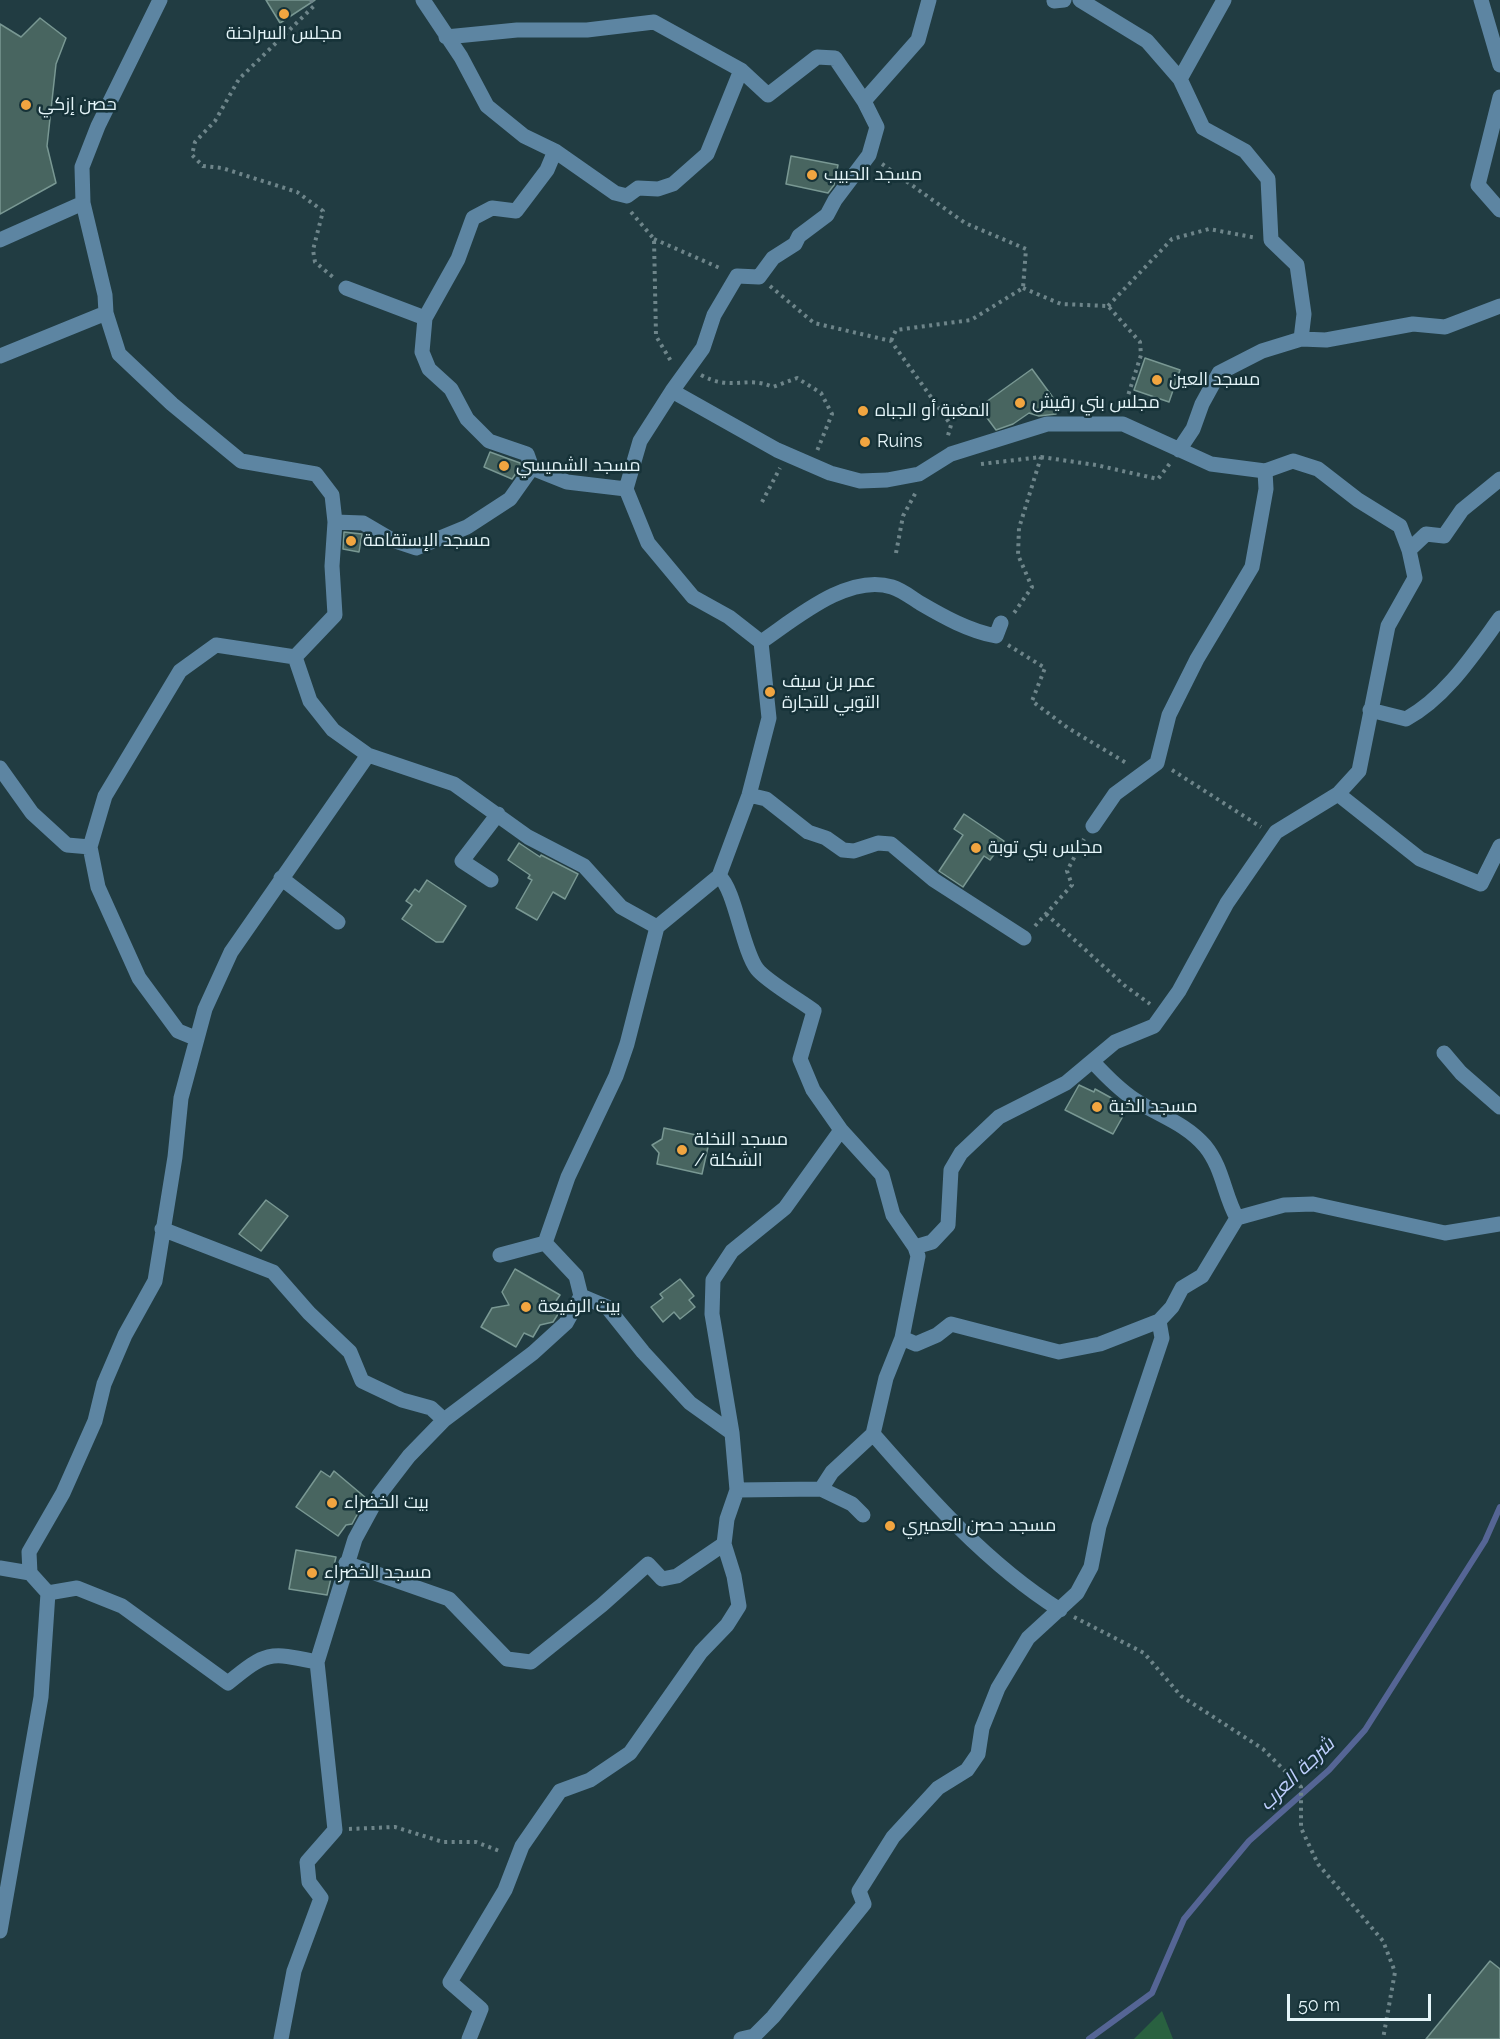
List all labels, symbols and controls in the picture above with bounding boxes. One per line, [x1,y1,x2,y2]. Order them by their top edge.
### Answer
marker: مجلس السراحنة [277,7,291,21]
place label: مجلس السراحنة [226,23,342,45]
place label: حصن إزكي [38,94,117,116]
marker: حصن إزكي [19,98,33,112]
place label: مسجد الحبيب [824,164,922,186]
marker: مسجد الحبيب [805,168,819,182]
place label: مسجد العين [1169,369,1260,391]
marker: مسجد العين [1150,373,1164,387]
place label: مجلس بني رقيش [1032,392,1160,414]
marker: مجلس بني رقيش [1013,396,1027,410]
place label: المغبة أو الجباه [875,400,990,422]
marker: المغبة أو الجباه [856,404,870,418]
place label: Ruins [877,431,922,453]
marker: Ruins [858,435,872,449]
place label: مسجد الشميسي [516,455,640,477]
marker: مسجد الشميسي [497,459,511,473]
place label: مسجد الإستقامة [363,530,490,552]
marker: مسجد الإستقامة [344,534,358,548]
place label: عمر بن سيف التوبي للتجارة [782,671,880,714]
marker: عمر بن سيف التوبي للتجارة [763,685,777,699]
place label: مجلس بني توبة [988,837,1103,859]
marker: مجلس بني توبة [969,841,983,855]
place label: مسجد الخبة [1109,1096,1197,1118]
marker: مسجد الخبة [1090,1100,1104,1114]
place label: مسجد النخلة / الشكلة [694,1129,788,1172]
marker: مسجد النخلة / الشكلة [675,1143,689,1157]
place label: بيت الرفيعة [538,1296,621,1318]
marker: بيت الرفيعة [519,1300,533,1314]
place label: بيت الخضراء [344,1492,429,1514]
marker: بيت الخضراء [325,1496,339,1510]
place label: مسجد حصن العميري [902,1515,1056,1537]
marker: مسجد حصن العميري [883,1519,897,1533]
place label: مسجد الخضراء [324,1562,432,1584]
marker: مسجد الخضراء [305,1566,319,1580]
water label: شرجة العرب [1254,1732,1340,1816]
scale bar [1290,1982,1434,2020]
text: 50 m [1298,1994,1340,2015]

